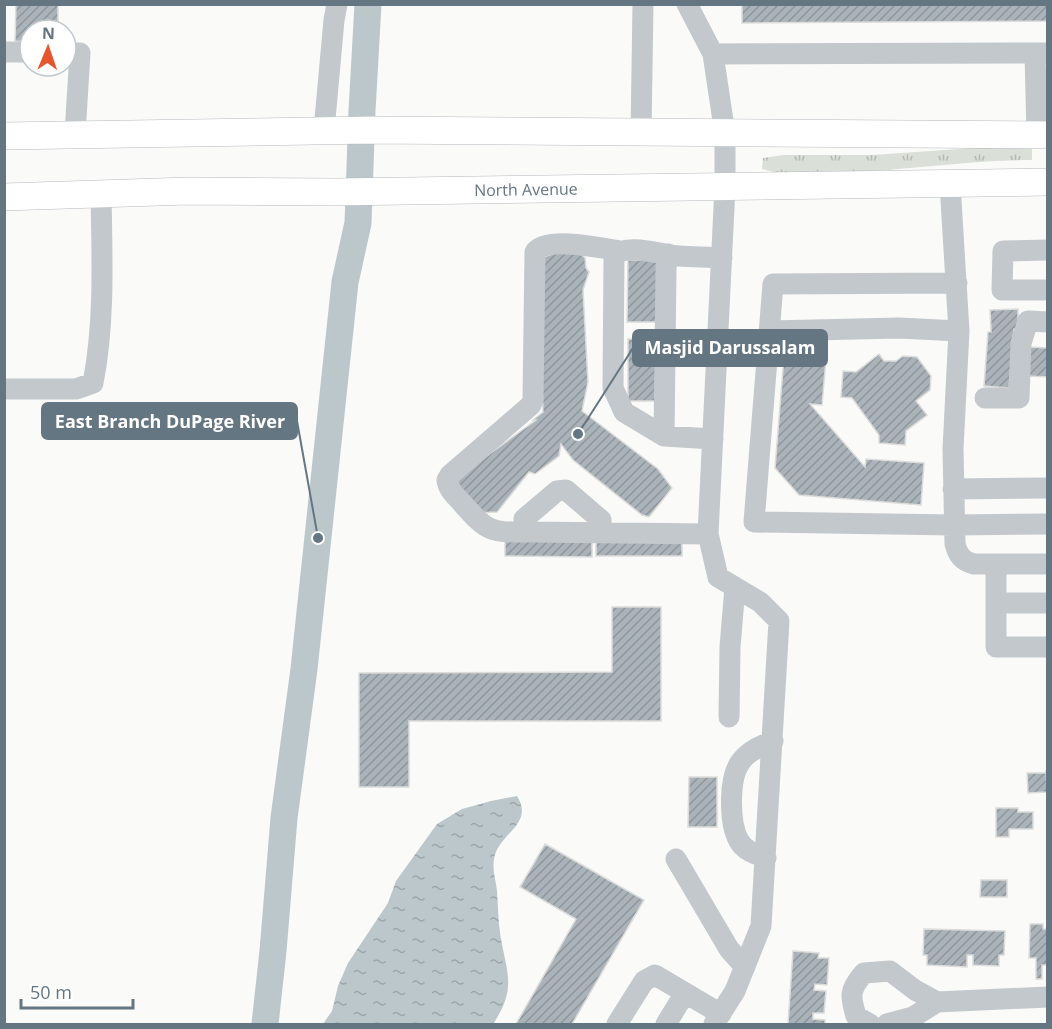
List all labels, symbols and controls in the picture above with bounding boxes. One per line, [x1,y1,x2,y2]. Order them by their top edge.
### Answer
north arrow [18,18,78,78]
text: N [42,22,55,44]
street label: North Avenue [474,178,578,201]
callout: Masjid Darussalam [633,330,827,366]
text: Masjid Darussalam [645,335,815,359]
callout: East Branch DuPage River [42,403,297,439]
text: East Branch DuPage River [55,409,285,433]
scale bar [21,972,134,1010]
text: 50 m [30,980,72,1004]

